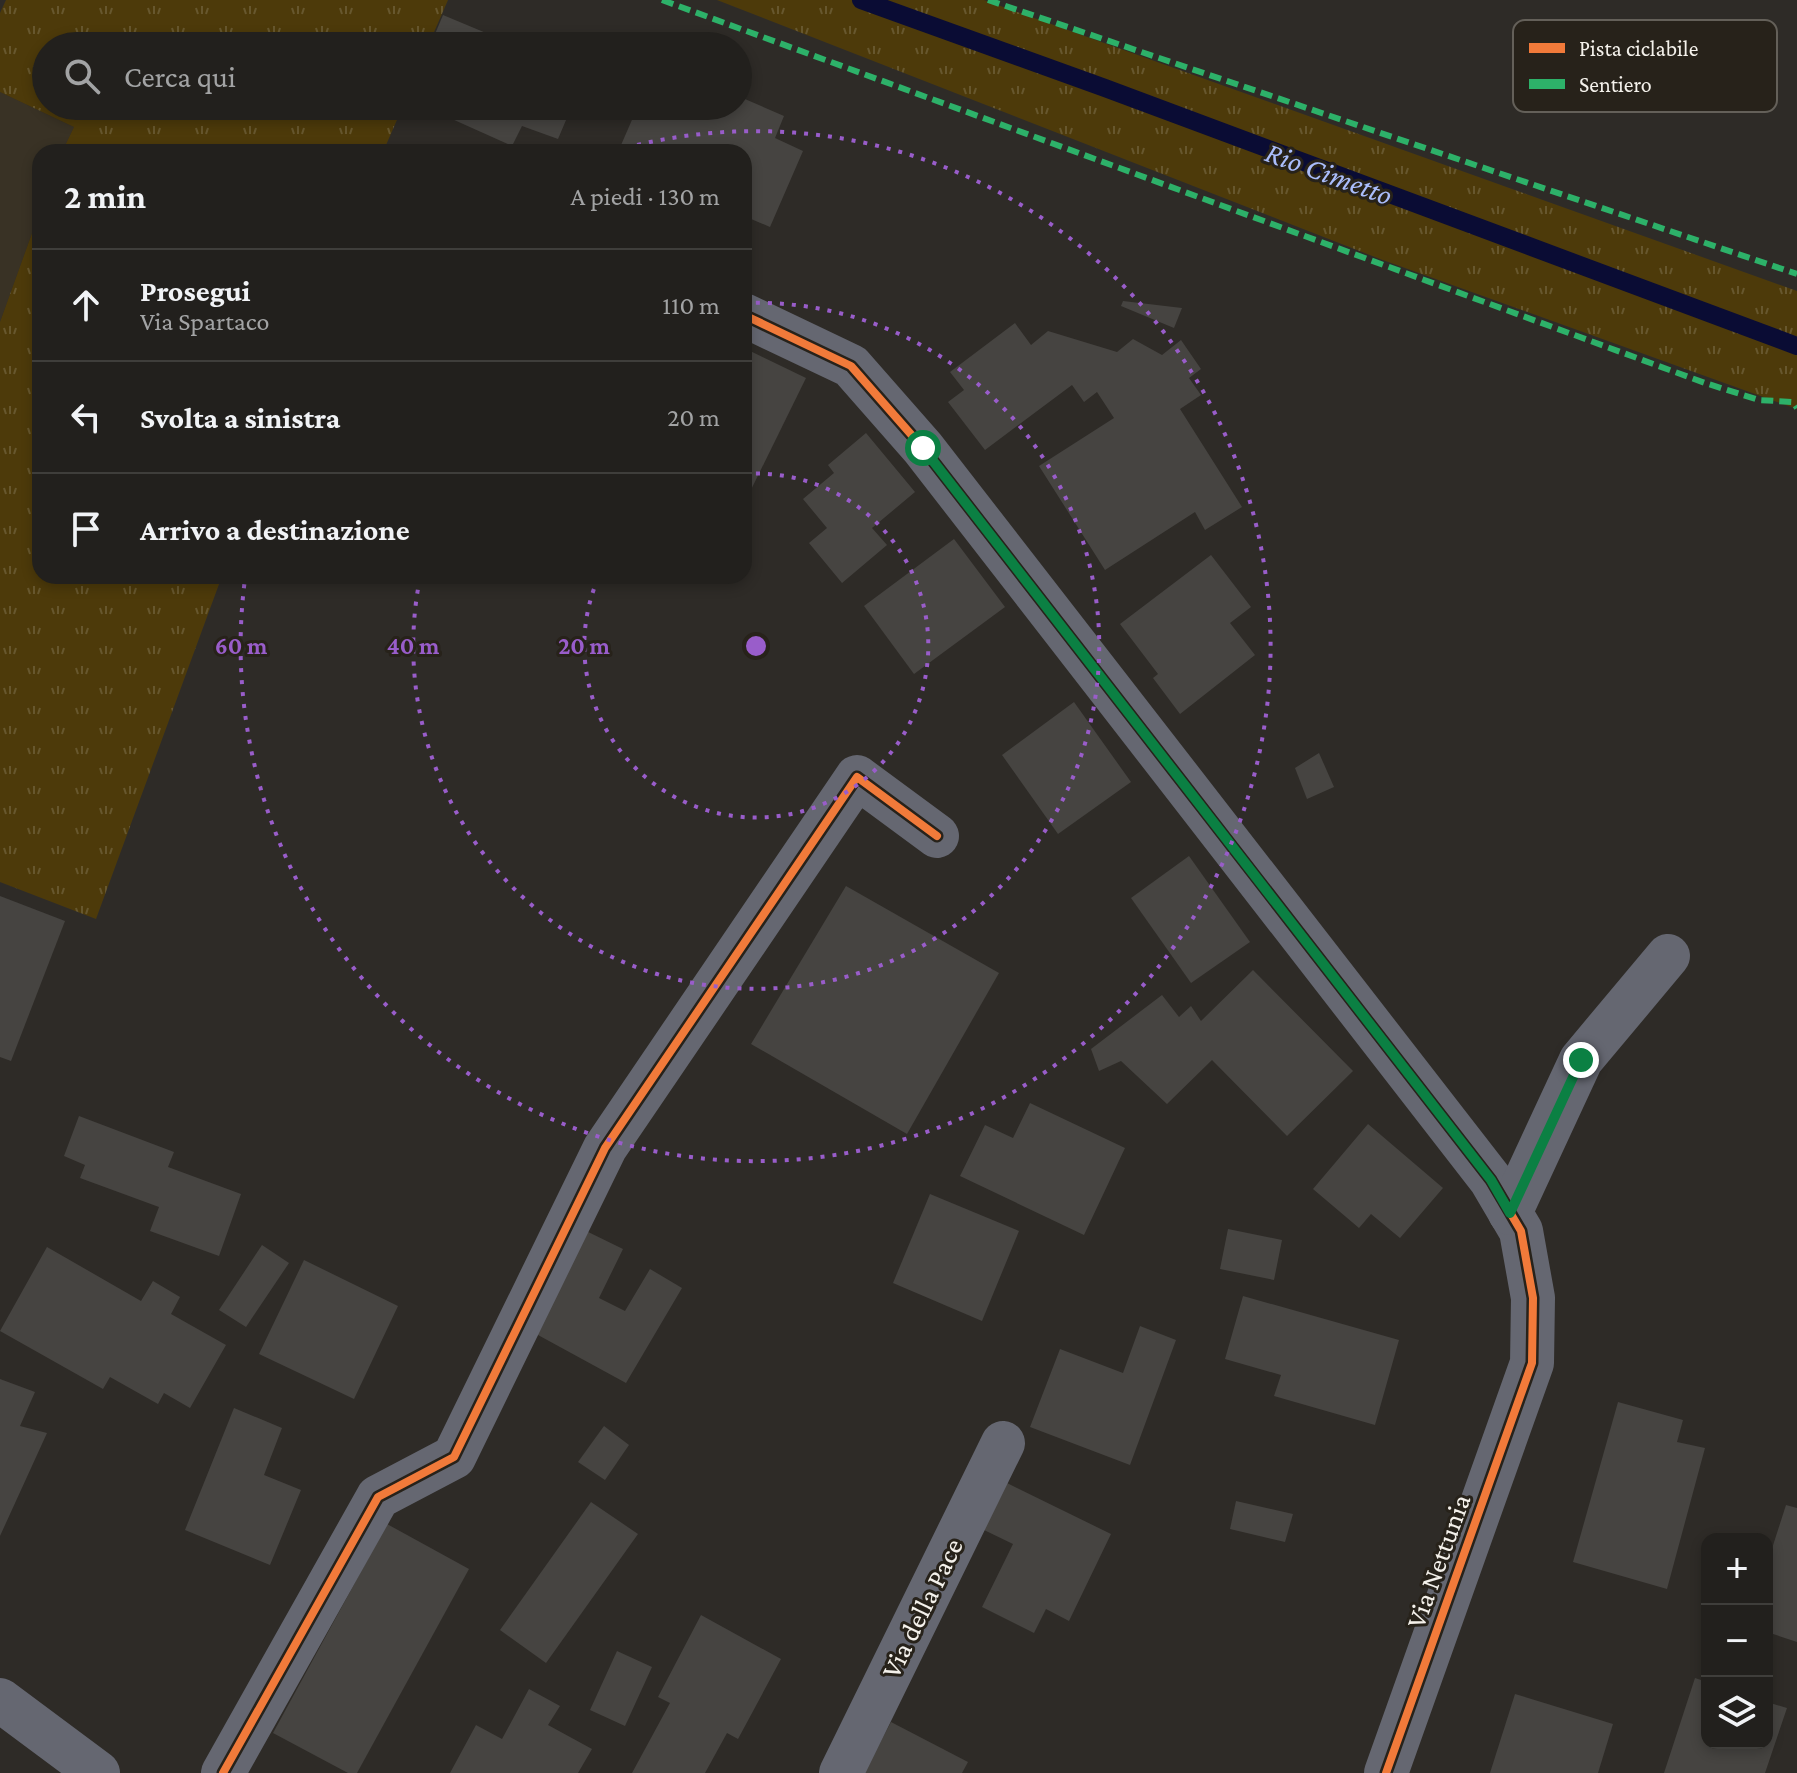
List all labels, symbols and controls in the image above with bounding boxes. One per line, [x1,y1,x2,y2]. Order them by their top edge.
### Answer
legend [1513,20,1777,112]
search box [32,32,752,120]
text: Pista ciclabile [1579,36,1698,61]
icon: search [60,54,104,98]
text: Cerca qui [124,60,236,93]
text: Sentiero [1579,72,1652,97]
water label: Rio Cimetto [1261,135,1397,211]
text: 2 min [64,178,146,215]
text: A piedi · 130 m [571,182,720,211]
text: Prosegui [140,274,251,307]
icon: ahead [64,283,108,327]
text: 110 m [662,291,720,320]
text: Via Spartaco [140,307,269,336]
icon: left [64,395,108,439]
text: Svolta a sinistra [140,401,340,434]
text: 20 m [667,403,720,432]
route start [905,430,941,466]
icon: arrive [64,507,108,551]
text: Arrivo a destinazione [140,513,410,546]
text: 60 m [215,632,268,659]
text: 40 m [387,632,440,659]
text: 20 m [558,632,611,659]
centre of rings [742,632,770,660]
route end [1563,1042,1599,1078]
street label: Via Nettunia [1399,1490,1477,1632]
street label: Via della Pace [875,1533,969,1683]
map controls [1701,1533,1773,1749]
button: + [1701,1533,1773,1605]
button: − [1701,1605,1773,1677]
button: layers [1701,1677,1773,1749]

